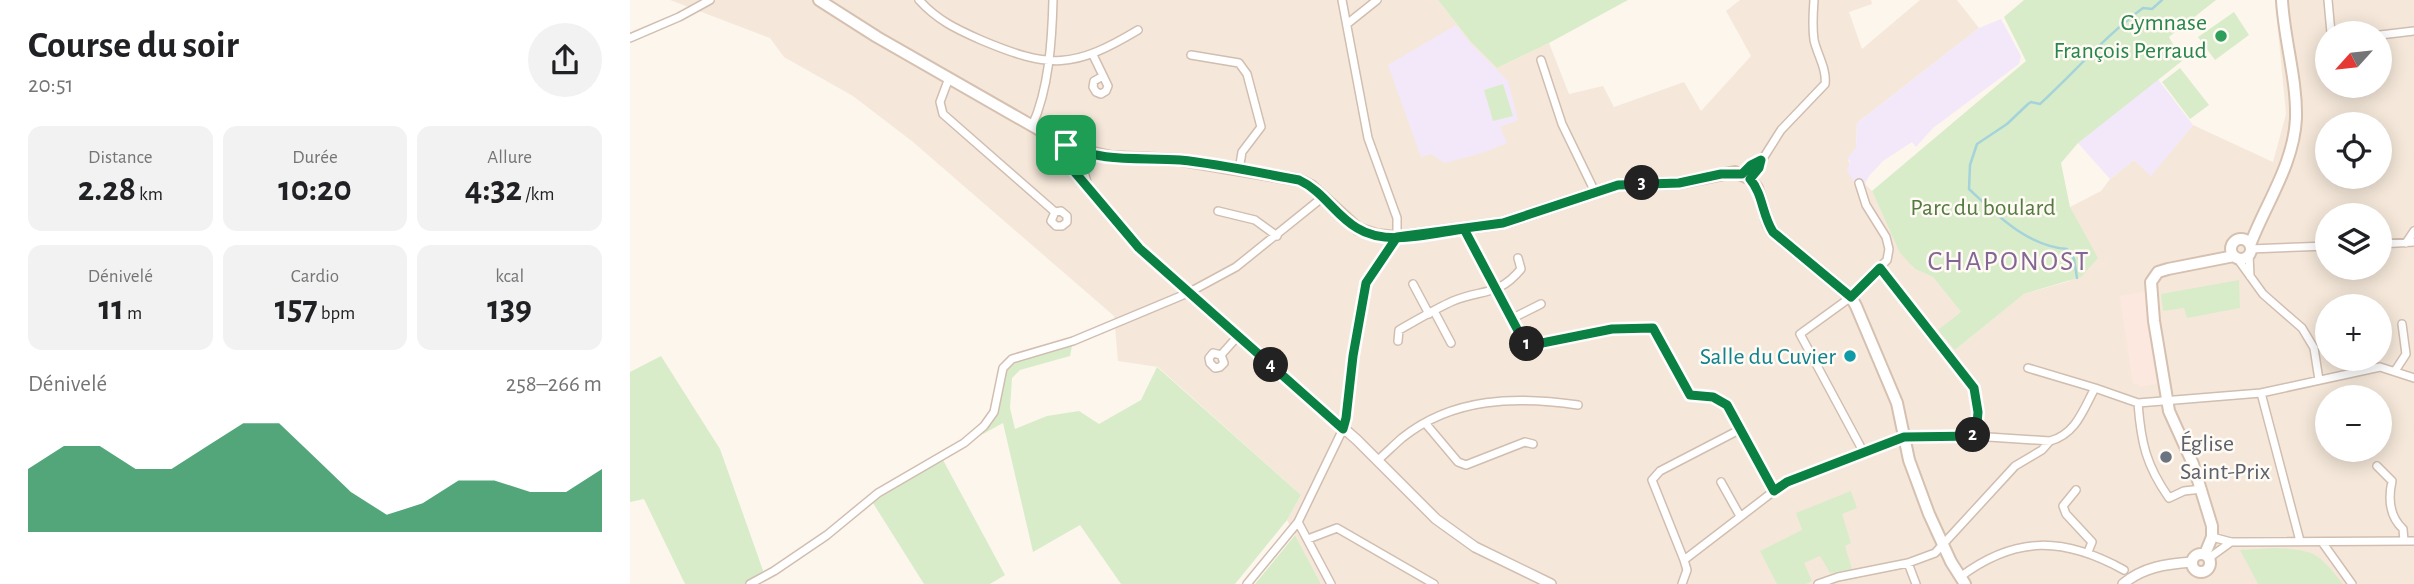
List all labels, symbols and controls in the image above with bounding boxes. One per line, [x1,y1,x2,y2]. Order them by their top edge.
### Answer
place label: Gymnase François Perraud [2054,11,2207,63]
north arrow [2315,21,2392,98]
map controls [2315,21,2392,462]
button: share [528,23,602,97]
text: Course du soir [28,27,239,65]
marker: Gymnase François Perraud [2213,28,2229,44]
text: 20:51 [28,74,73,97]
button: locate [2315,112,2392,189]
pin [1036,115,1096,175]
icon: arrive [1047,126,1085,164]
text: Distance [88,148,153,167]
text: Durée [292,148,338,167]
text: Allure [487,148,532,167]
pin: 3 [1625,166,1660,200]
text: 2.28 [78,172,136,207]
text: 10:20 [278,172,352,207]
text: 4:32 [465,172,522,207]
text: 3 [1637,173,1646,192]
text: km [136,185,163,204]
text: /km [522,185,554,204]
park label: Parc du boulard [1910,196,2056,220]
button: layers [2315,203,2392,280]
district label: CHAPONOST [1927,248,2091,276]
text: Dénivelé [88,267,153,286]
text: Cardio [291,267,339,286]
text: kcal [495,267,524,286]
text: 11 [99,291,124,326]
text: 157 [275,291,318,326]
text: 139 [487,291,532,326]
button: + [2315,294,2392,371]
text: m [124,304,142,323]
text: bpm [318,304,355,323]
pin: 1 [1510,326,1544,362]
text: 1 [1523,334,1530,353]
place label: Salle du Cuvier [1700,345,1836,369]
pin: 4 [1254,348,1288,382]
marker: Salle du Cuvier [1842,348,1858,364]
text: 4 [1266,355,1275,374]
text: Dénivelé [28,373,107,396]
text: 258–266 m [506,373,602,396]
button: − [2315,385,2392,462]
pin: 2 [1956,418,1990,452]
text: 2 [1968,425,1977,444]
place label: Église Saint-Prix [2180,430,2271,484]
marker: Église Saint-Prix [2158,449,2174,465]

